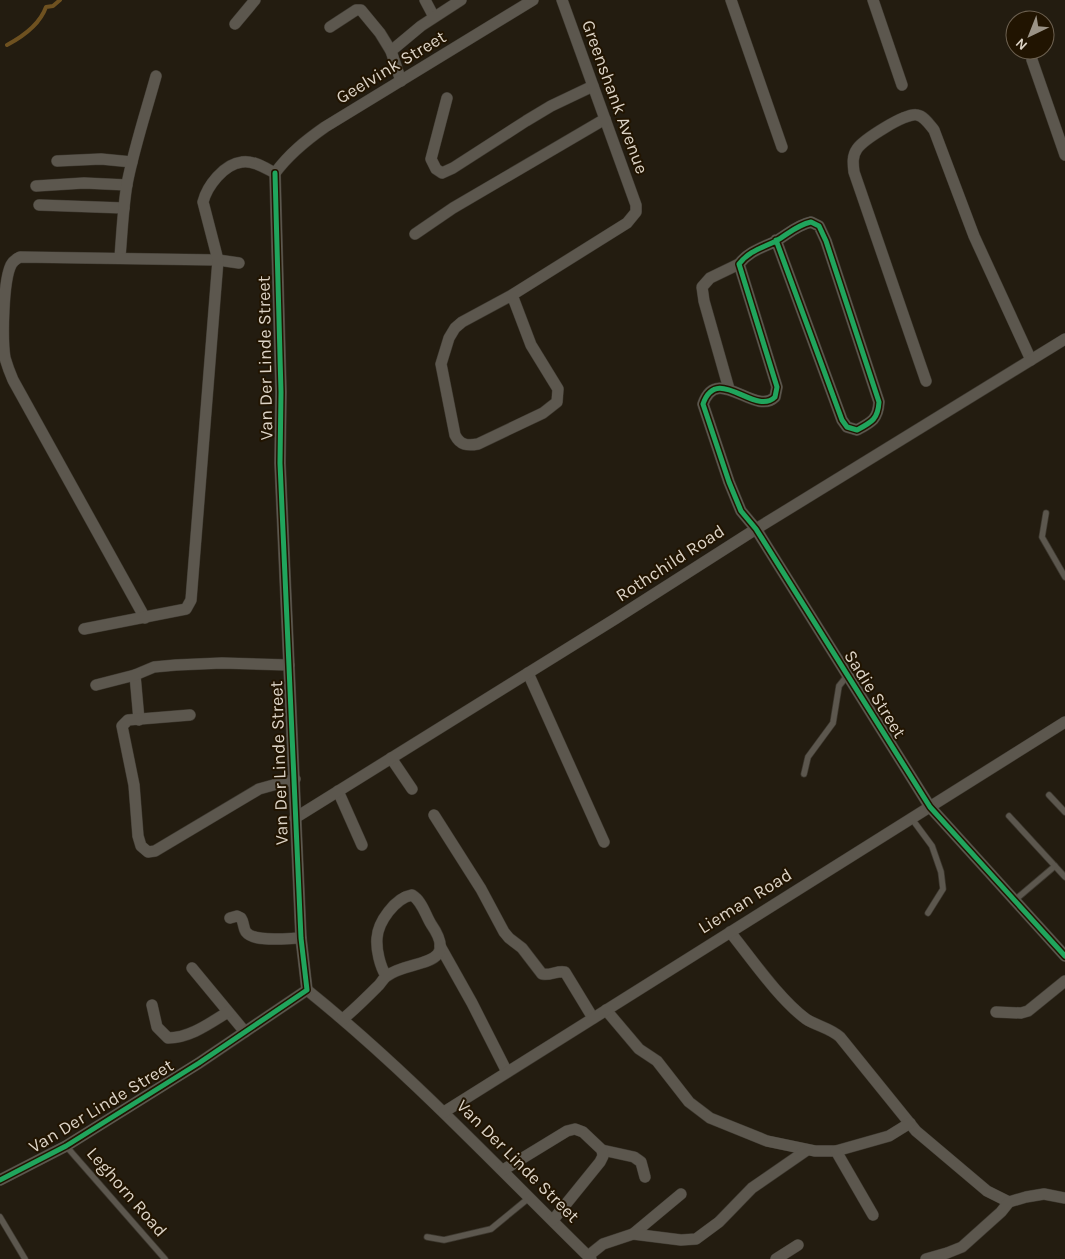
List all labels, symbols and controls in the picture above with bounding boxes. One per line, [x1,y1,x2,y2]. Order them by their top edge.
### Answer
north arrow [1005,10,1055,60]
street label: Greenshank Avenue [577,17,653,177]
street label: Geelvink Street [332,25,450,108]
text: N [1012,34,1031,54]
street label: Van Der Linde Street [253,275,277,441]
street label: Rothchild Road [611,520,729,606]
street label: Sadie Street [839,646,911,742]
street label: Van Der Linde Street [265,680,293,846]
street label: Lieman Road [694,863,796,939]
street label: Van Der Linde Street [25,1054,177,1158]
street label: Van Der Linde Street [452,1095,584,1227]
street label: Leghorn Road [82,1143,172,1241]

